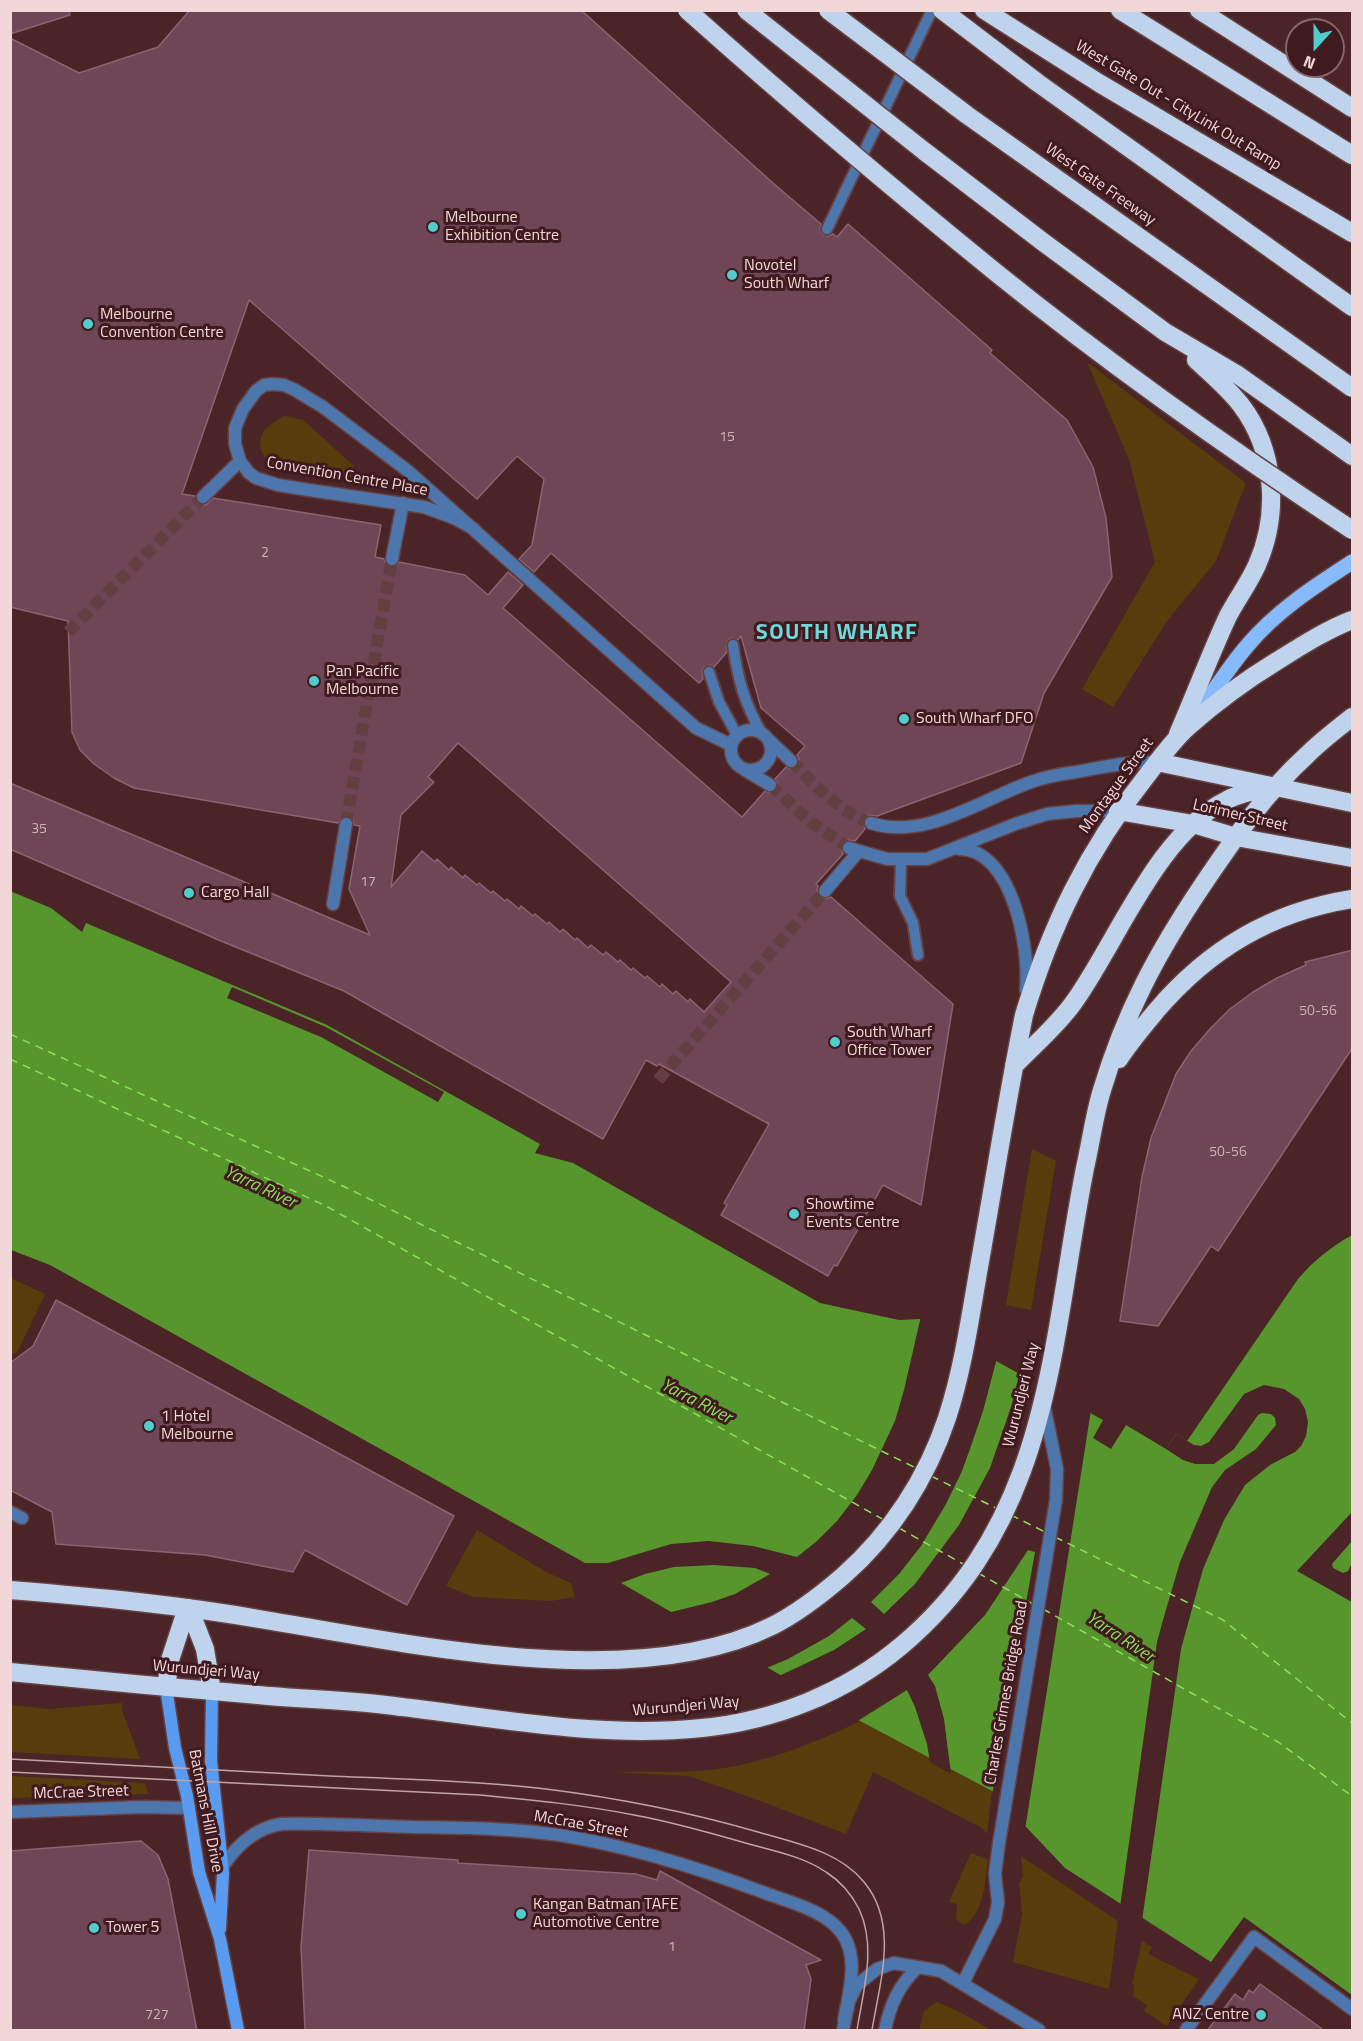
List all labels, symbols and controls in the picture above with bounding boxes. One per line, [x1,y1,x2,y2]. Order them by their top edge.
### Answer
north arrow [1285,18,1345,78]
street label: West Gate Out - CityLink Out Ramp [1072,37,1284,175]
text: N [1300,50,1319,76]
street label: West Gate Freeway [1041,140,1159,230]
place label: Melbourne Exhibition Centre [445,208,559,246]
marker: Melbourne Exhibition Centre [426,220,440,234]
place label: Novotel South Wharf [744,256,829,294]
marker: Novotel South Wharf [725,268,739,282]
place label: Melbourne Convention Centre [100,305,224,343]
marker: Melbourne Convention Centre [81,317,95,331]
house number: 15 [719,430,735,446]
street label: Convention Centre Place [265,453,429,501]
house number: 2 [261,546,269,562]
district label: SOUTH WHARF [756,621,918,647]
place label: Pan Pacific Melbourne [326,662,399,700]
marker: Pan Pacific Melbourne [307,674,321,688]
place label: South Wharf DFO [916,709,1034,729]
marker: South Wharf DFO [897,712,911,726]
street label: Montague Street [1076,734,1158,838]
street label: Lorimer Street [1191,796,1289,836]
house number: 35 [31,822,47,838]
house number: 17 [360,875,376,891]
place label: Cargo Hall [201,883,270,903]
marker: Cargo Hall [182,886,196,900]
house number: 50-56 [1299,1004,1337,1020]
place label: South Wharf Office Tower [847,1023,932,1061]
marker: South Wharf Office Tower [828,1035,842,1049]
house number: 50-56 [1209,1145,1247,1161]
water label: Yarra River [221,1162,299,1214]
place label: Showtime Events Centre [806,1195,900,1233]
marker: Showtime Events Centre [787,1207,801,1221]
street label: Wurundjeri Way [1000,1341,1044,1449]
water label: Yarra River [657,1375,735,1429]
place label: 1 Hotel Melbourne [161,1407,234,1445]
marker: 1 Hotel Melbourne [142,1419,156,1433]
street label: Charles Grimes Bridge Road [981,1599,1033,1787]
water label: Yarra River [1082,1608,1158,1668]
street label: Wurundjeri Way [152,1657,260,1685]
street label: Wurundjeri Way [632,1693,740,1721]
street label: Batmans Hill Drive [184,1748,226,1874]
street label: McCrae Street [33,1782,129,1804]
street label: McCrae Street [532,1807,630,1843]
place label: Kangan Batman TAFE Automotive Centre [533,1895,679,1933]
marker: Kangan Batman TAFE Automotive Centre [514,1907,528,1921]
place label: Tower 5 [106,1918,160,1938]
marker: Tower 5 [87,1921,101,1935]
house number: 1 [668,1940,676,1956]
place label: ANZ Centre [1172,2005,1249,2025]
house number: 727 [145,2008,169,2024]
marker: ANZ Centre [1254,2008,1268,2022]

